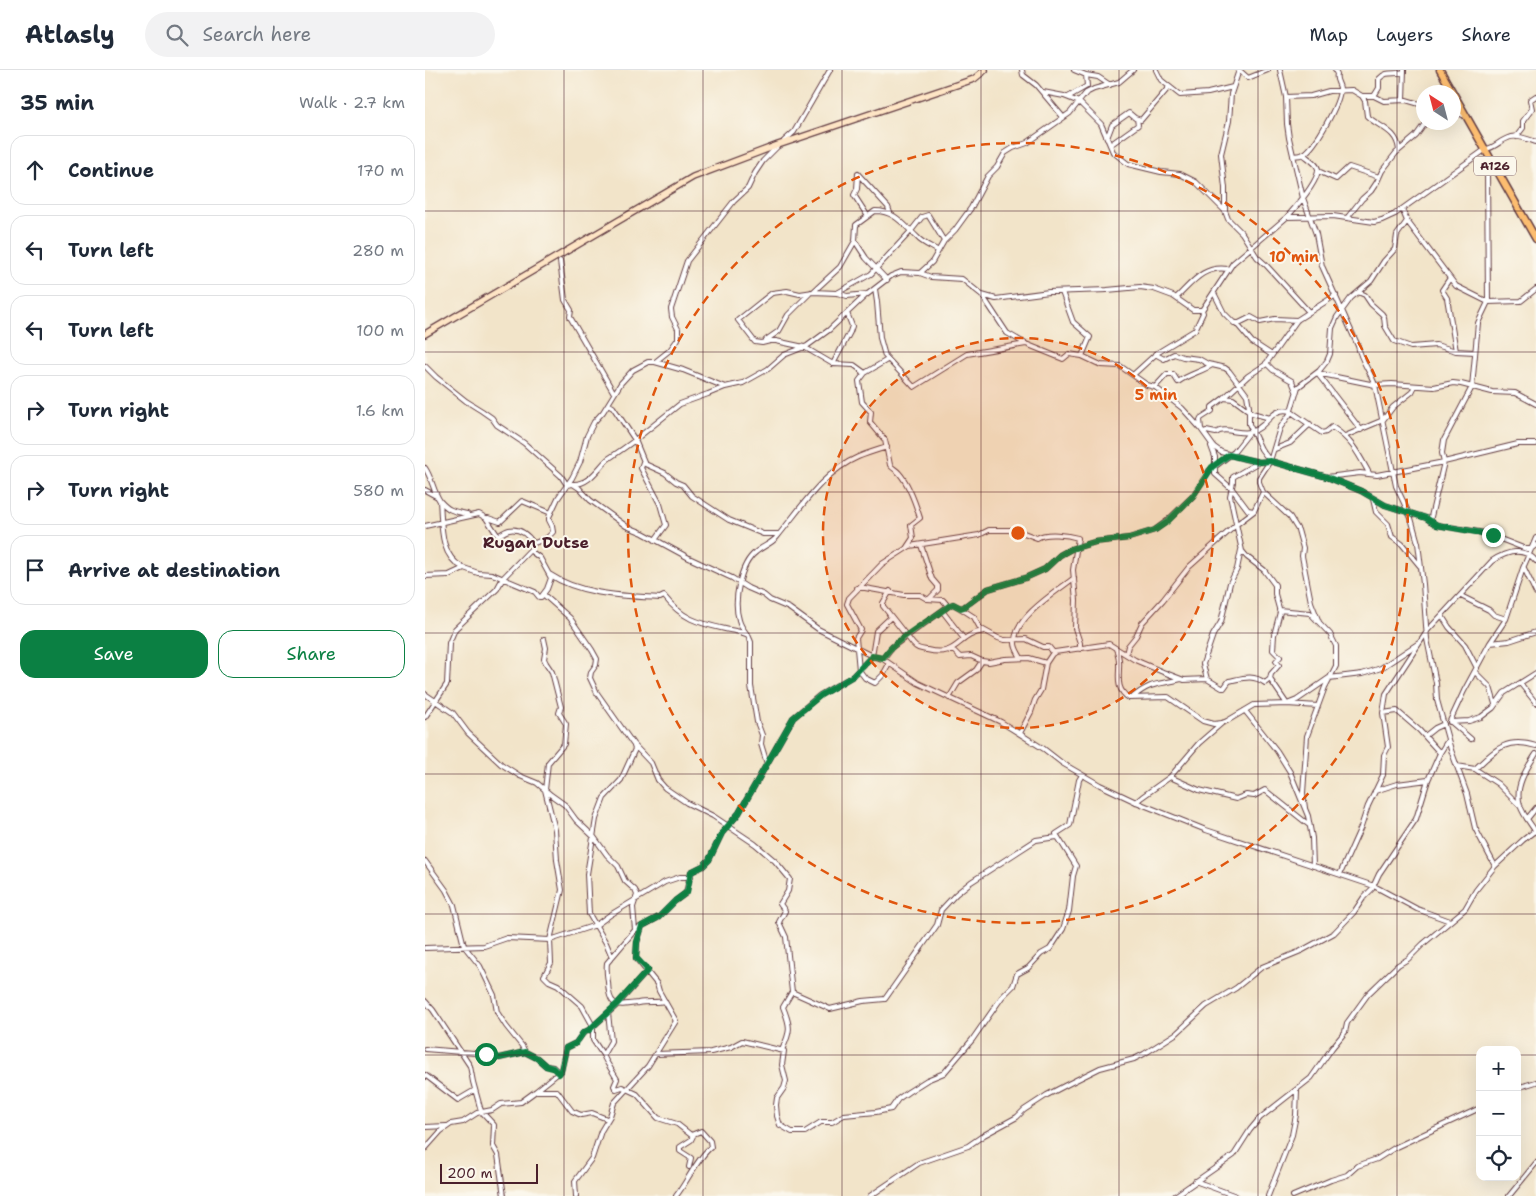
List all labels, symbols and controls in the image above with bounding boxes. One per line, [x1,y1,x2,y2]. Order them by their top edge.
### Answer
search box [145,12,495,57]
text: Atlasly [25,19,115,51]
icon: search [163,21,191,49]
text: Search here [203,22,311,47]
text: Map [1310,23,1348,47]
text: Layers [1376,23,1433,47]
text: Share [1461,23,1511,47]
north arrow [1416,85,1461,130]
text: 35 min [20,89,94,117]
text: Walk · 2.7 km [299,92,405,113]
icon: ahead [21,156,49,184]
road number: A126 [1474,156,1516,175]
text: Continue [68,158,154,183]
text: 170 m [357,160,404,181]
icon: left [21,236,49,264]
text: Turn left [68,238,154,263]
text: 280 m [352,240,404,261]
text: 10 min [1269,247,1319,267]
icon: left [21,316,49,344]
text: Turn left [68,318,154,343]
text: 100 m [356,320,404,341]
text: 5 min [1135,385,1177,405]
icon: right [21,396,49,424]
text: Turn right [68,398,169,423]
text: 1.6 km [356,400,404,421]
icon: right [21,476,49,504]
text: Turn right [68,478,169,503]
text: 580 m [353,480,404,501]
centre of rings [1009,524,1027,542]
route end [1482,524,1505,547]
district label: Rugan Dutse [483,532,590,553]
icon: arrive [21,556,49,584]
text: Arrive at destination [68,558,280,583]
button: Save [20,630,208,678]
button: Share [218,630,405,678]
route start [475,1043,498,1066]
map controls [1476,1046,1521,1181]
button: + [1476,1046,1521,1091]
button: − [1476,1091,1521,1136]
button: locate [1476,1136,1521,1181]
scale bar [440,1161,537,1184]
text: 200 m [447,1164,493,1182]

